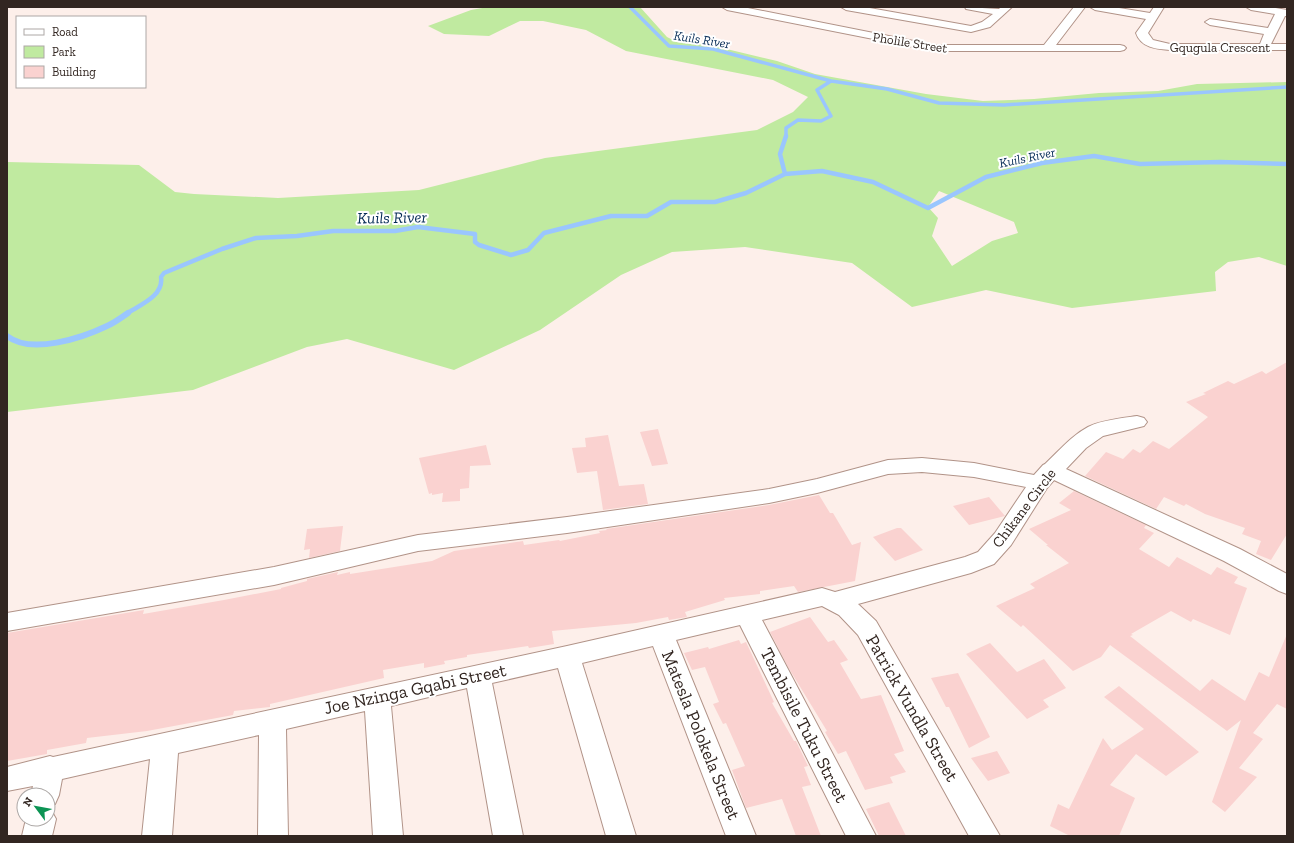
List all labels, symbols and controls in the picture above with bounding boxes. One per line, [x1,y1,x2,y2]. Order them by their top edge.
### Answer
legend [16,16,146,88]
text: Road [52,25,78,39]
water label: Kuils River [673,28,732,51]
street label: Pholile Street [872,29,948,56]
street label: Gqugula Crescent [1170,40,1270,55]
text: Park [52,45,77,59]
text: Building [52,65,96,79]
water label: Kuils River [998,144,1057,171]
water label: Kuils River [357,207,428,228]
street label: Chikane Circle [988,465,1060,551]
street label: Patrick Vundla Street [861,631,963,786]
street label: Tembisile Tuku Street [755,644,853,806]
street label: Matesla Polokela Street [657,647,745,823]
street label: Joe Nzinga Gqabi Street [322,659,508,719]
north arrow [16,787,56,827]
text: N [20,794,36,809]

